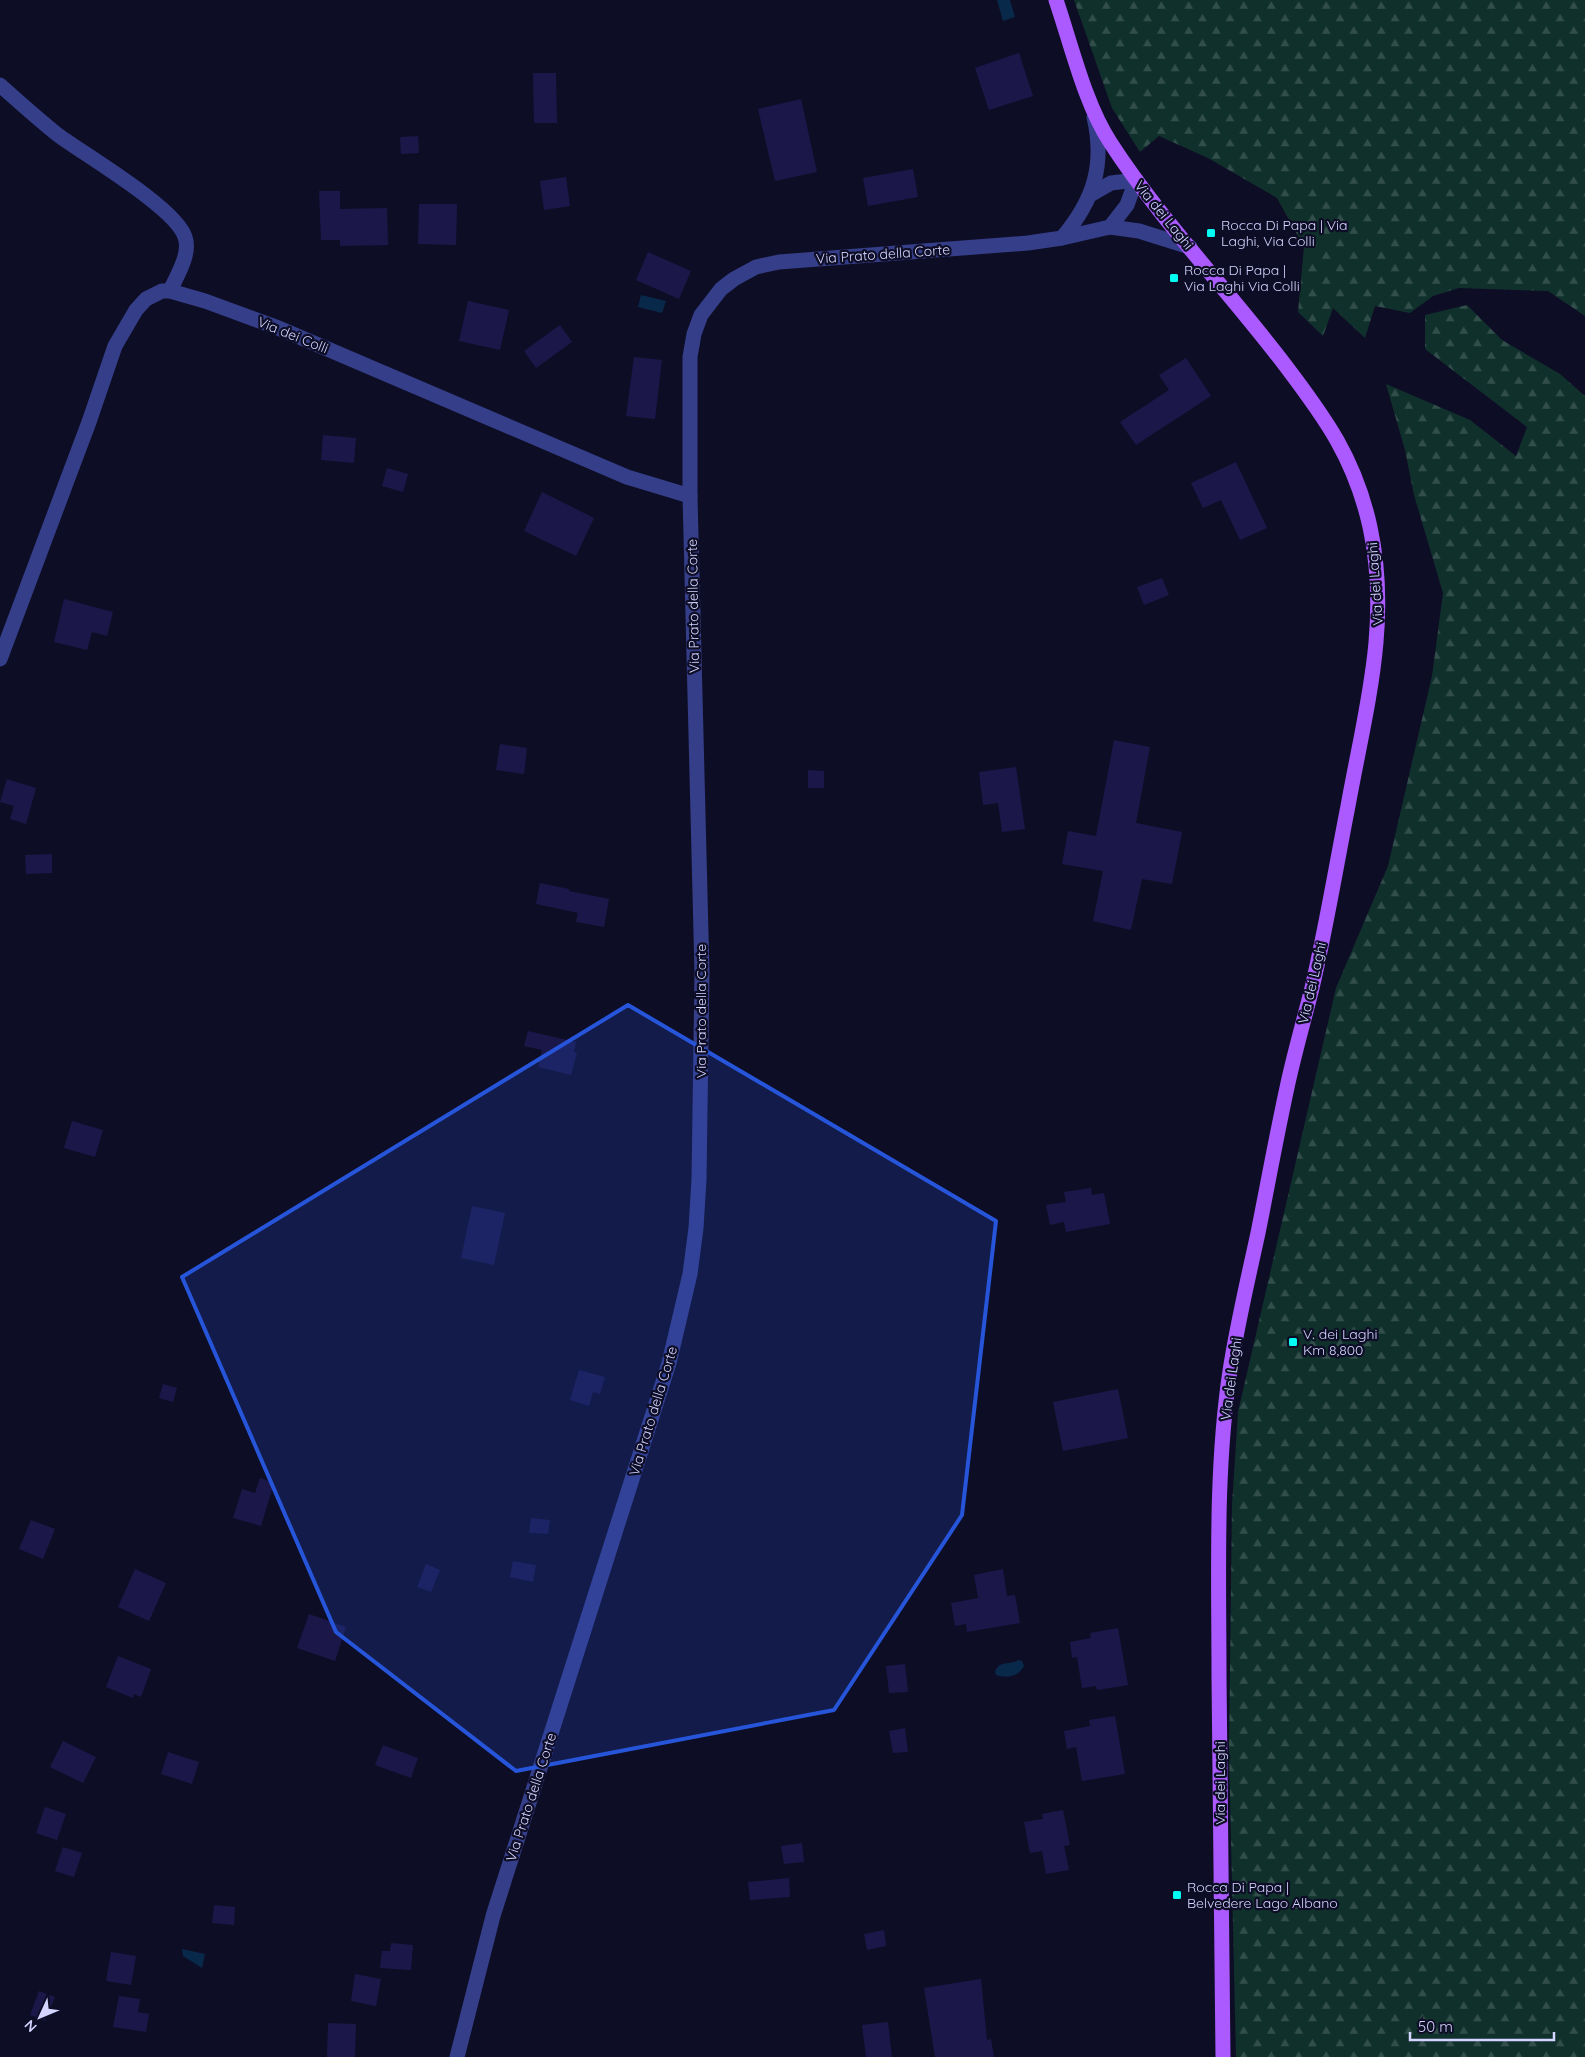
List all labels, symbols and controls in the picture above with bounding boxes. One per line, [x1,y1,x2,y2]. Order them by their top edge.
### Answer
street label: Via dei Laghi [1131,177,1197,253]
place label: Rocca Di Papa | Via Laghi, Via Colli [1221,216,1348,250]
marker: Rocca Di Papa | Via Laghi, Via Colli [1205,227,1217,239]
street label: Via Prato della Corte [815,240,951,268]
place label: Rocca Di Papa | Via Laghi Via Colli [1184,261,1300,295]
marker: Rocca Di Papa | Via Laghi Via Colli [1168,272,1180,284]
street label: Via dei Colli [255,313,331,357]
street label: Via Prato della Corte [683,539,703,673]
street label: Via dei Laghi [1363,542,1387,626]
street label: Via dei Laghi [1294,940,1330,1026]
street label: Via Prato della Corte [692,944,710,1078]
place label: V. dei Laghi Km 8,800 [1303,1325,1378,1359]
street label: Via dei Laghi [1216,1336,1246,1422]
marker: V. dei Laghi Km 8,800 [1287,1336,1299,1348]
street label: Via Prato della Corte [625,1344,681,1478]
street label: Via Prato della Corte [502,1730,560,1864]
street label: Via dei Laghi [1211,1741,1229,1825]
place label: Rocca Di Papa | Belvedere Lago Albano [1187,1878,1338,1912]
marker: Rocca Di Papa | Belvedere Lago Albano [1171,1889,1183,1901]
north arrow [15,1992,65,2042]
scale bar [1410,2010,1554,2042]
text: N [21,2016,41,2036]
text: 50 m [1418,2017,1453,2036]

